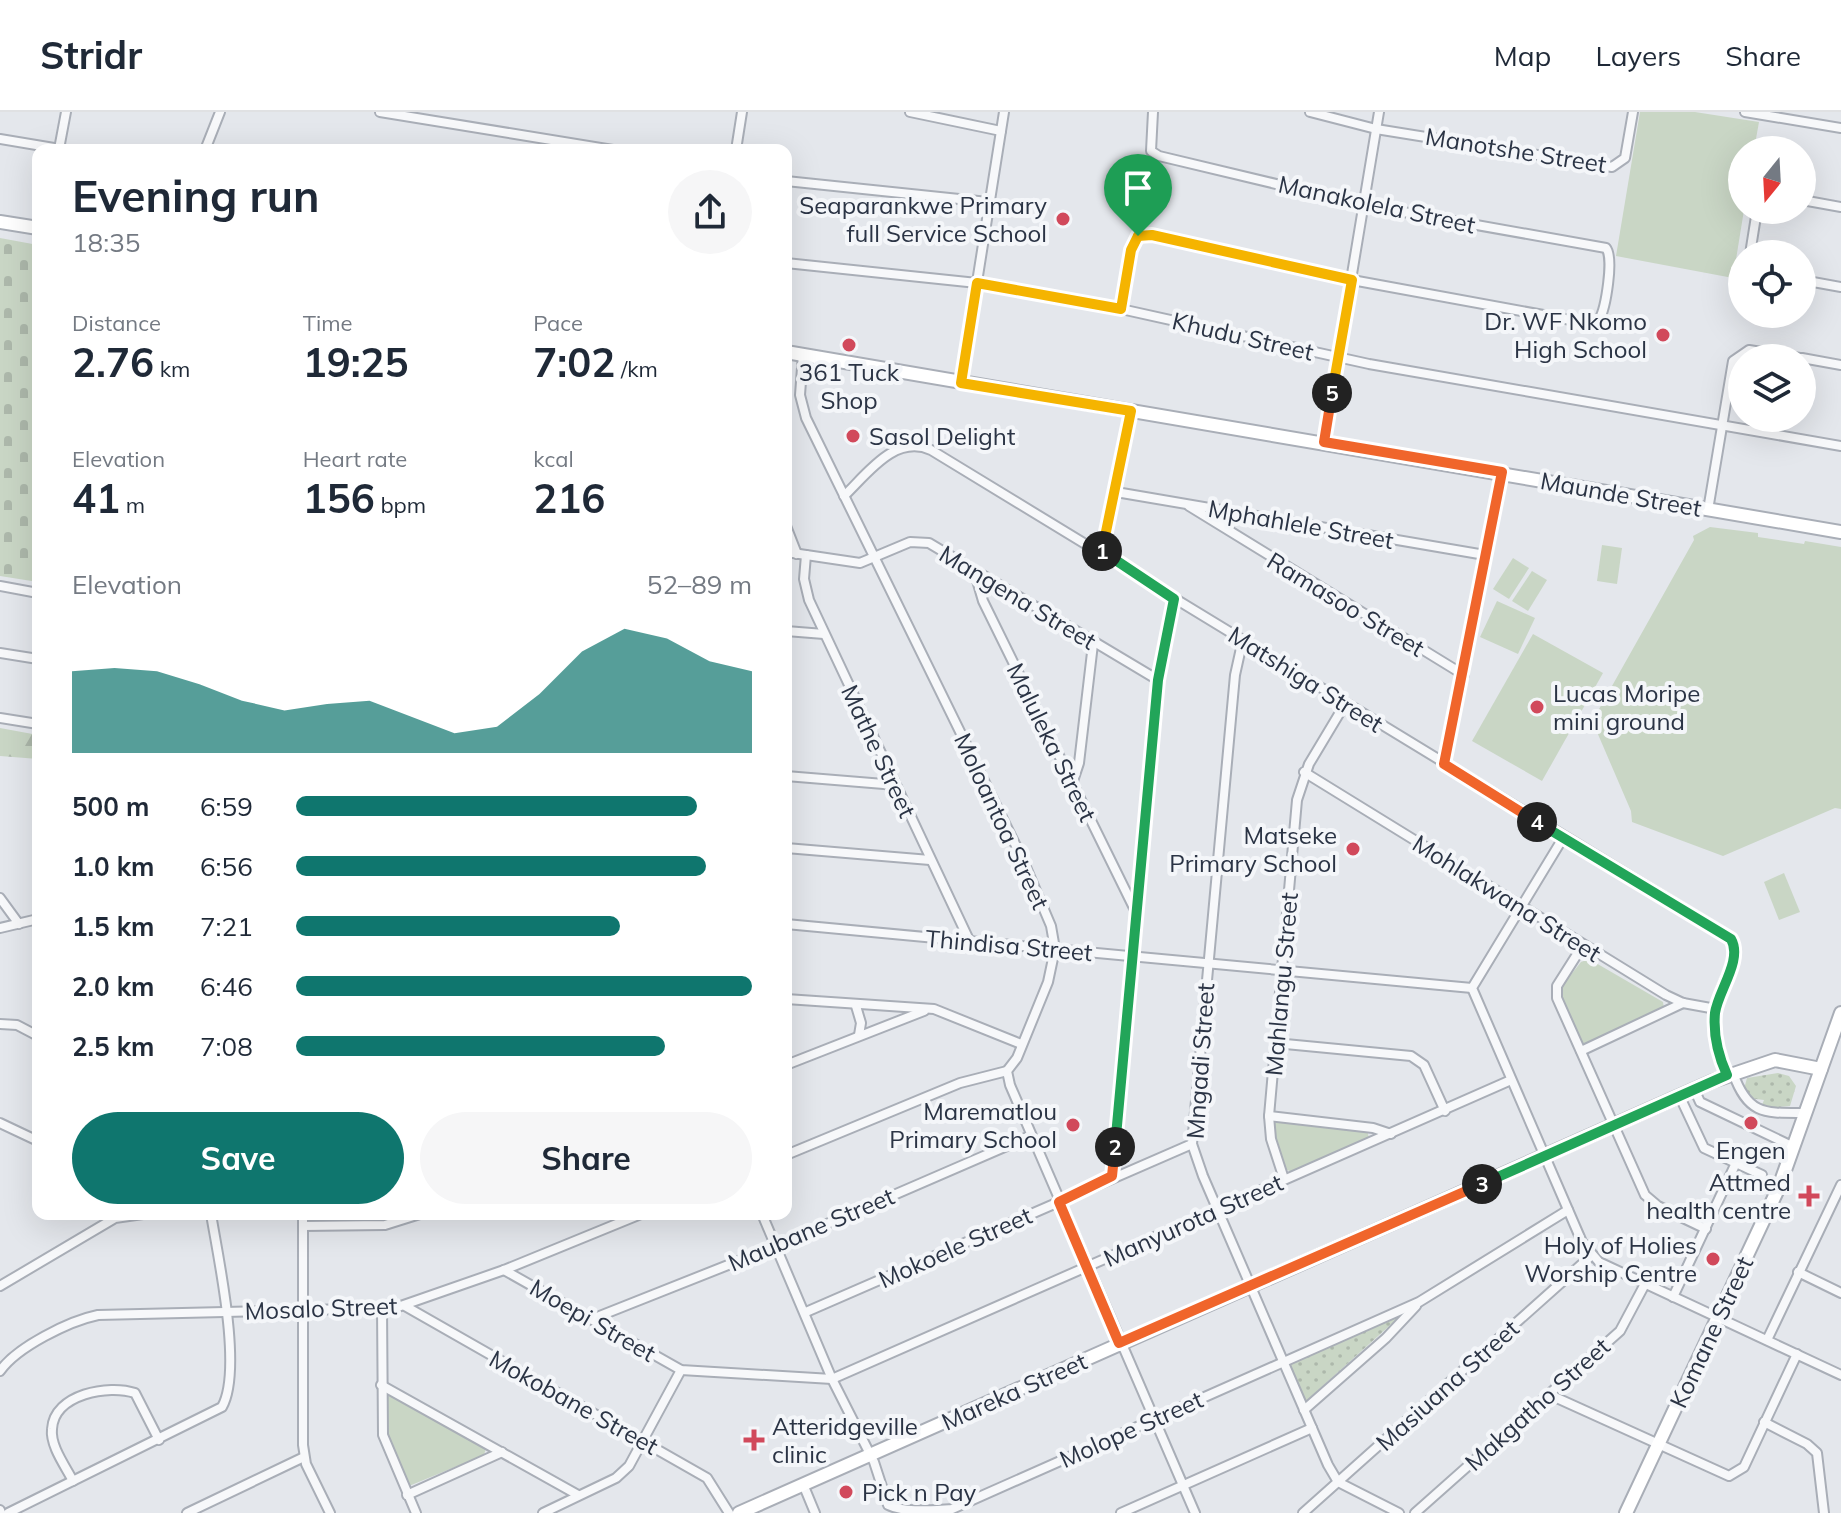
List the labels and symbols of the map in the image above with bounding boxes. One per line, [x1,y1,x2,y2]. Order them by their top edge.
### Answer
street label: Manotshe Street [1423,121,1609,179]
north arrow [1728,136,1816,224]
pin [1104,154,1172,236]
street label: Manakolela Street [1276,168,1478,240]
place label: Seaparankwe Primary full Service School [799,190,1047,248]
marker: Seaparankwe Primary full Service School [1054,210,1072,228]
street label: Khudu Street [1169,305,1317,367]
place label: Dr. WF Nkomo High School [1484,306,1647,364]
marker: Dr. WF Nkomo High School [1654,326,1672,344]
marker: 361 Tuck Shop [840,336,858,354]
place label: 361 Tuck Shop [799,357,900,415]
pin: 5 [1312,373,1352,413]
place label: Sasol Delight [869,421,1015,451]
marker: Sasol Delight [844,427,862,445]
street label: Maunde Street [1538,465,1704,523]
street label: Mphahlele Street [1206,493,1396,555]
pin: 1 [1082,531,1122,571]
street label: Mangena Street [934,538,1102,656]
street label: Ramasoo Street [1262,545,1430,663]
street label: Matshiga Street [1223,619,1389,739]
street label: Maluleka Street [1001,658,1103,826]
place label: Lucas Moripe mini ground [1553,678,1700,736]
street label: Mathe Street [835,680,923,822]
marker: Lucas Moripe mini ground [1528,698,1546,716]
street label: Moloantoa Street [948,728,1056,914]
pin: 4 [1517,802,1557,842]
place label: Matseke Primary School [1169,820,1337,878]
street label: Mohlakwana Street [1407,828,1607,968]
marker: Matseke Primary School [1344,840,1362,858]
street label: Mahlangu Street [1258,891,1304,1077]
street label: Thindisa Street [924,923,1094,967]
street label: Mngadi Street [1180,982,1220,1140]
place label: Marematlou Primary School [889,1096,1057,1154]
marker: Engen [1742,1114,1760,1132]
marker: Marematlou Primary School [1064,1116,1082,1134]
pin: 2 [1095,1127,1135,1167]
place label: Engen [1716,1135,1786,1165]
pin: 3 [1462,1164,1502,1204]
street label: Manyurota Street [1099,1167,1287,1273]
place label: Attmed health centre [1646,1167,1791,1225]
street label: Maubane Street [723,1181,899,1277]
marker: Attmed health centre [1798,1185,1820,1207]
street label: Mokoele Street [874,1200,1036,1294]
place label: Holy of Holies Worship Centre [1524,1230,1697,1288]
marker: Holy of Holies Worship Centre [1704,1250,1722,1268]
street label: Komane Street [1663,1251,1759,1413]
street label: Moepi Street [525,1272,661,1368]
street label: Mosalo Street [244,1290,398,1326]
street label: Masiuana Street [1369,1313,1525,1457]
street label: Makgatho Street [1458,1331,1616,1477]
street label: Mokobane Street [484,1343,664,1461]
street label: Mareka Street [937,1346,1091,1436]
street label: Molope Street [1055,1384,1207,1474]
place label: Atteridgeville clinic [772,1411,918,1469]
marker: Atteridgeville clinic [743,1429,765,1451]
place label: Pick n Pay [862,1477,976,1507]
marker: Pick n Pay [837,1483,855,1501]

